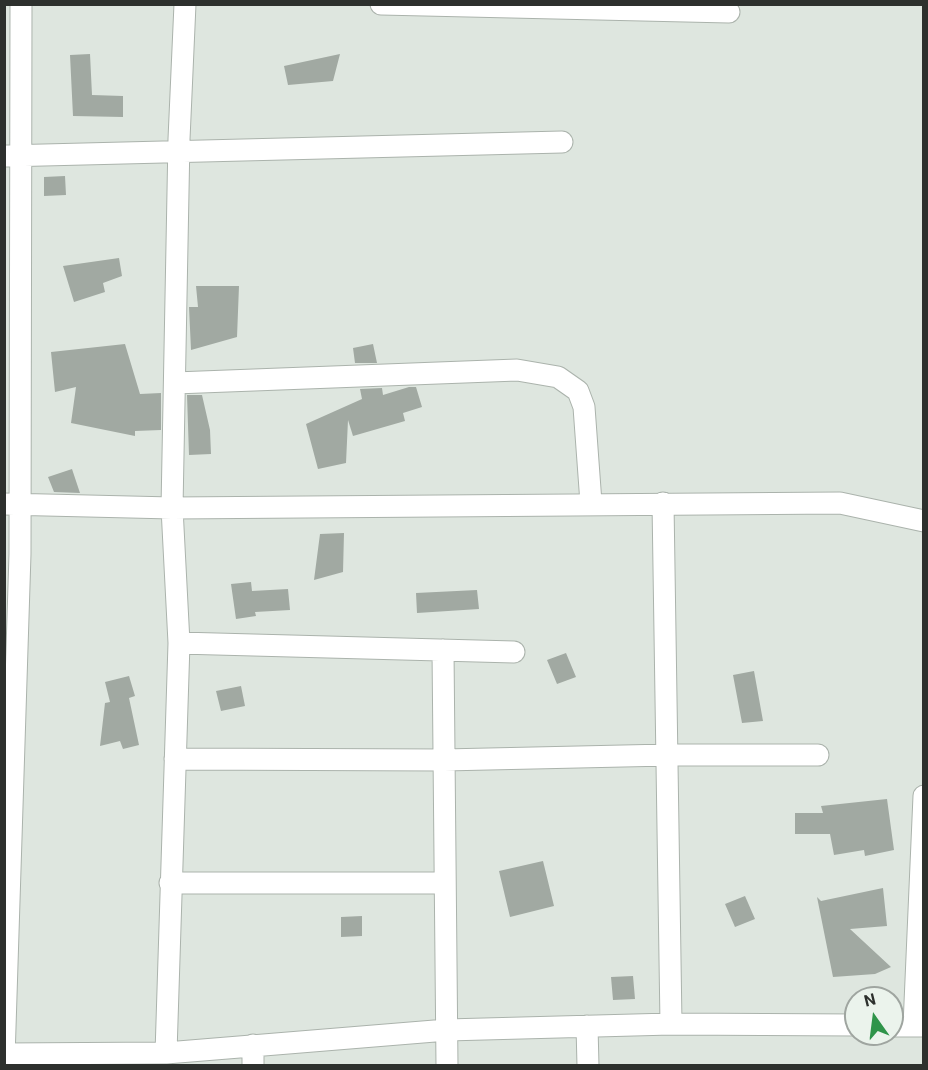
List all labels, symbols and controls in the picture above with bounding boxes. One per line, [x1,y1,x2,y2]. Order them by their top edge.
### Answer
north arrow [844,986,904,1046]
text: N [862,989,878,1011]

